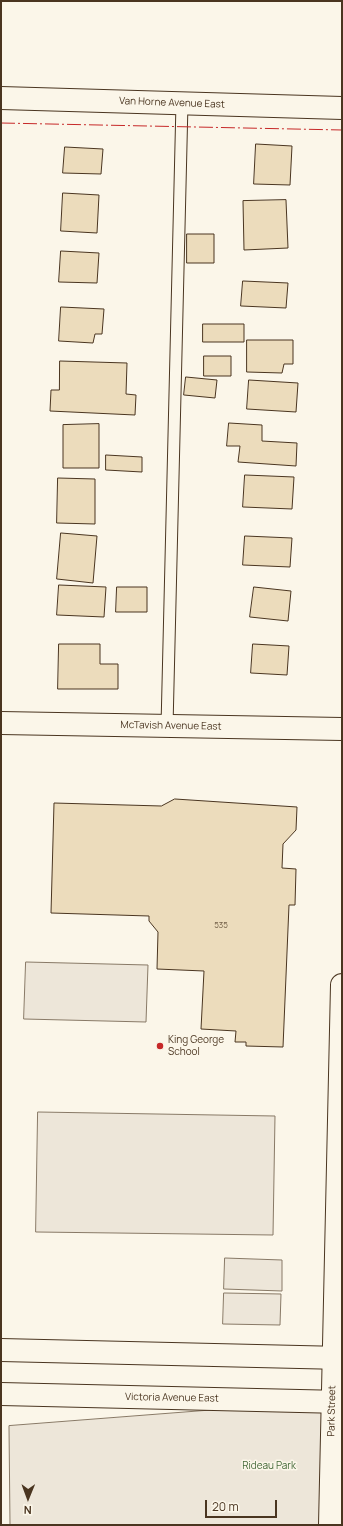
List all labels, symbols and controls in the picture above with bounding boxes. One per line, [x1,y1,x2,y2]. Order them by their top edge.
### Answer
street label: Van Horne Avenue East [119,95,225,111]
street label: McTavish Avenue East [120,719,222,733]
house number: 535 [214,921,228,931]
place label: King George School [168,1034,224,1058]
marker: King George School [155,1041,165,1051]
street label: Park Street [326,1385,338,1437]
street label: Victoria Avenue East [125,1391,219,1405]
park label: Rideau Park [242,1460,296,1472]
north arrow [8,1478,48,1518]
scale bar [207,1492,279,1518]
text: 20 m [212,1498,239,1515]
text: N [24,1503,32,1518]

